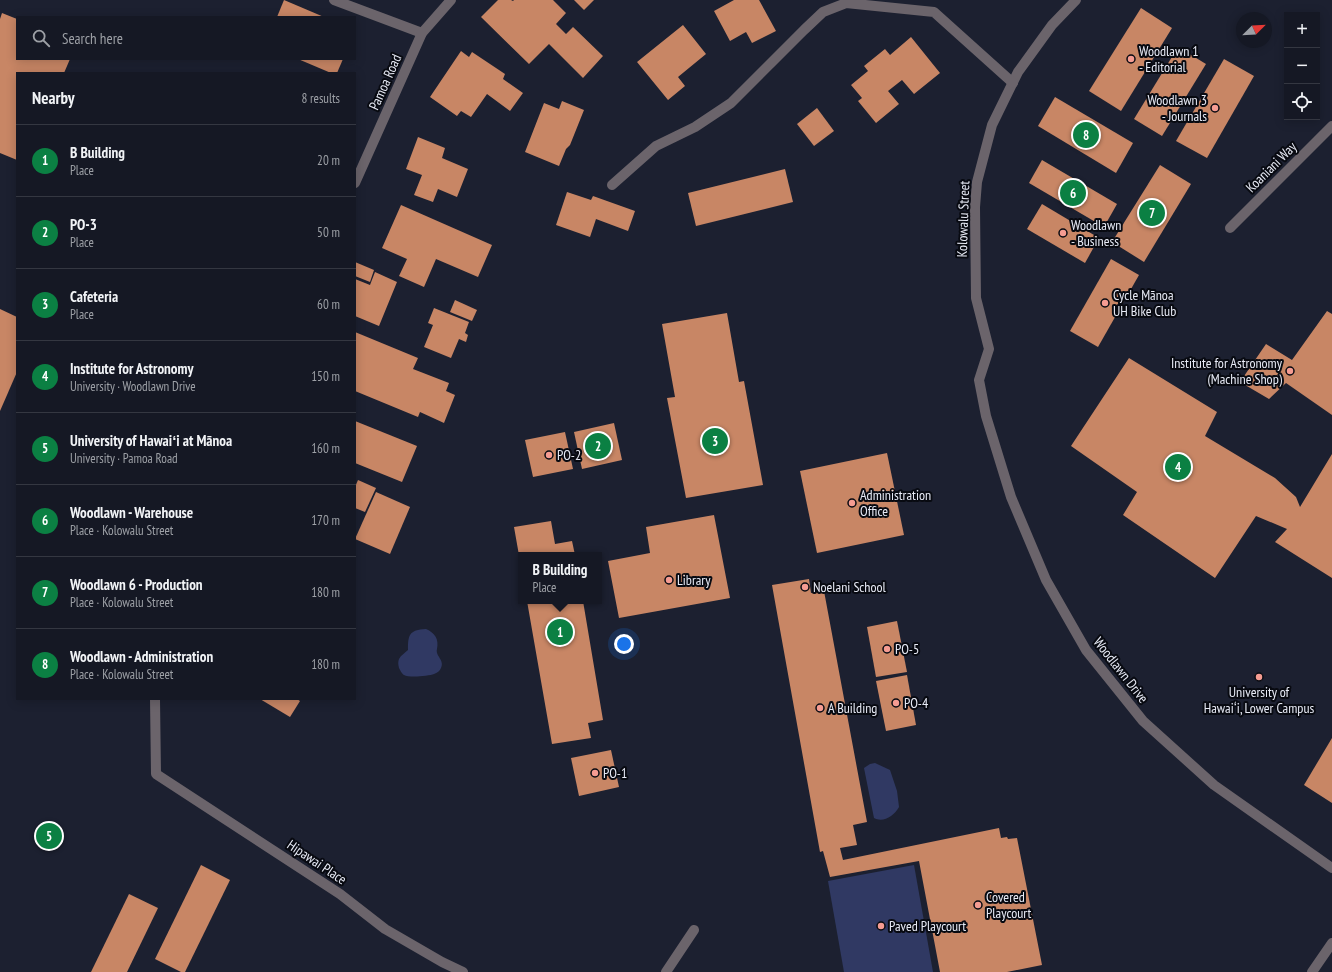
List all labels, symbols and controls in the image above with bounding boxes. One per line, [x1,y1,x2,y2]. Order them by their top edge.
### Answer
north arrow [1236,12,1272,48]
map controls [1284,12,1320,120]
button: + [1284,12,1320,48]
search box [16,16,356,60]
icon: search [30,27,52,49]
text: Search here [62,29,123,48]
place label: Woodlawn 1 - Editorial [1139,42,1199,76]
button: − [1284,48,1320,84]
street label: Pamoa Road [365,51,405,113]
marker: Woodlawn 1 - Editorial [1126,54,1136,64]
button: locate [1284,84,1320,120]
text: Nearby [32,87,75,109]
text: 8 results [301,90,340,107]
place label: Woodlawn 3 - Journals [1147,91,1207,125]
marker: Woodlawn 3 - Journals [1210,103,1220,113]
pin: 8 [1073,120,1099,150]
street label: Koaniani Way [1242,137,1301,196]
text: B Building [70,143,125,162]
text: 1 [42,152,48,169]
text: 20 m [317,152,340,169]
text: Place [70,162,94,179]
pin: 6 [1060,178,1086,208]
street label: Kolowalu Street [953,180,973,258]
pin: 7 [1139,198,1165,228]
text: PO-3 [70,215,97,234]
place label: Woodlawn - Business [1071,216,1121,250]
text: 2 [42,224,48,241]
text: 50 m [317,224,340,241]
marker: Woodlawn - Business [1058,228,1068,238]
text: Place [70,234,94,251]
place label: Cycle Mānoa UH Bike Club [1113,286,1176,320]
text: Cafeteria [70,287,118,306]
text: 3 [42,296,48,313]
text: 60 m [317,296,340,313]
marker: Cycle Mānoa UH Bike Club [1100,298,1110,308]
text: Place [70,306,94,323]
place label: Institute for Astronomy (Machine Shop) [1171,354,1283,388]
text: Institute for Astronomy [70,359,193,378]
marker: Institute for Astronomy (Machine Shop) [1285,366,1295,376]
text: 4 [42,368,48,385]
text: 150 m [311,368,340,385]
text: University · Woodlawn Drive [70,378,196,395]
pin: 3 [702,426,728,456]
text: University of Hawaiʻi at Mānoa [70,431,232,450]
pin: 2 [585,431,611,461]
text: 5 [42,440,48,457]
text: 160 m [311,440,340,457]
place label: PO-2 [557,446,581,464]
text: University · Pamoa Road [70,450,178,467]
marker: PO-2 [544,450,554,460]
pin: 4 [1165,452,1191,482]
place label: Administration Office [860,486,931,520]
marker: Administration Office [847,498,857,508]
text: Woodlawn - Warehouse [70,503,193,522]
text: 6 [42,512,48,529]
text: 170 m [311,512,340,529]
text: Place · Kolowalu Street [70,522,173,539]
popup [518,552,602,604]
text: B Building [533,560,587,579]
place label: Library [677,571,711,589]
text: Woodlawn 6 - Production [70,575,203,594]
marker: Library [664,575,674,585]
place label: Noelani School [813,578,887,596]
text: Place [533,579,556,596]
marker: Noelani School [800,582,810,592]
text: 7 [42,584,48,601]
text: 180 m [311,584,340,601]
text: Place · Kolowalu Street [70,594,173,611]
pin: 1 [547,617,573,647]
street label: Woodlawn Drive [1090,633,1152,707]
your location [614,634,634,654]
place label: PO-5 [895,640,919,658]
marker: PO-5 [882,644,892,654]
text: Woodlawn - Administration [70,647,213,666]
text: 8 [42,656,48,673]
text: 180 m [311,656,340,673]
text: Place · Kolowalu Street [70,666,173,683]
marker: University of Hawaiʻi, Lower Campus [1254,672,1264,682]
place label: University of Hawaiʻi, Lower Campus [1204,683,1315,717]
place label: PO-4 [904,694,929,712]
marker: PO-4 [891,698,901,708]
place label: A Building [828,699,877,717]
marker: A Building [815,703,825,713]
place label: PO-1 [603,764,627,782]
marker: PO-1 [590,768,600,778]
pin: 5 [36,821,62,851]
street label: Hipawai Place [284,836,350,889]
place label: Covered Playcourt [986,888,1031,922]
marker: Covered Playcourt [973,900,983,910]
place label: Paved Playcourt [889,917,966,935]
marker: Paved Playcourt [876,921,886,931]

